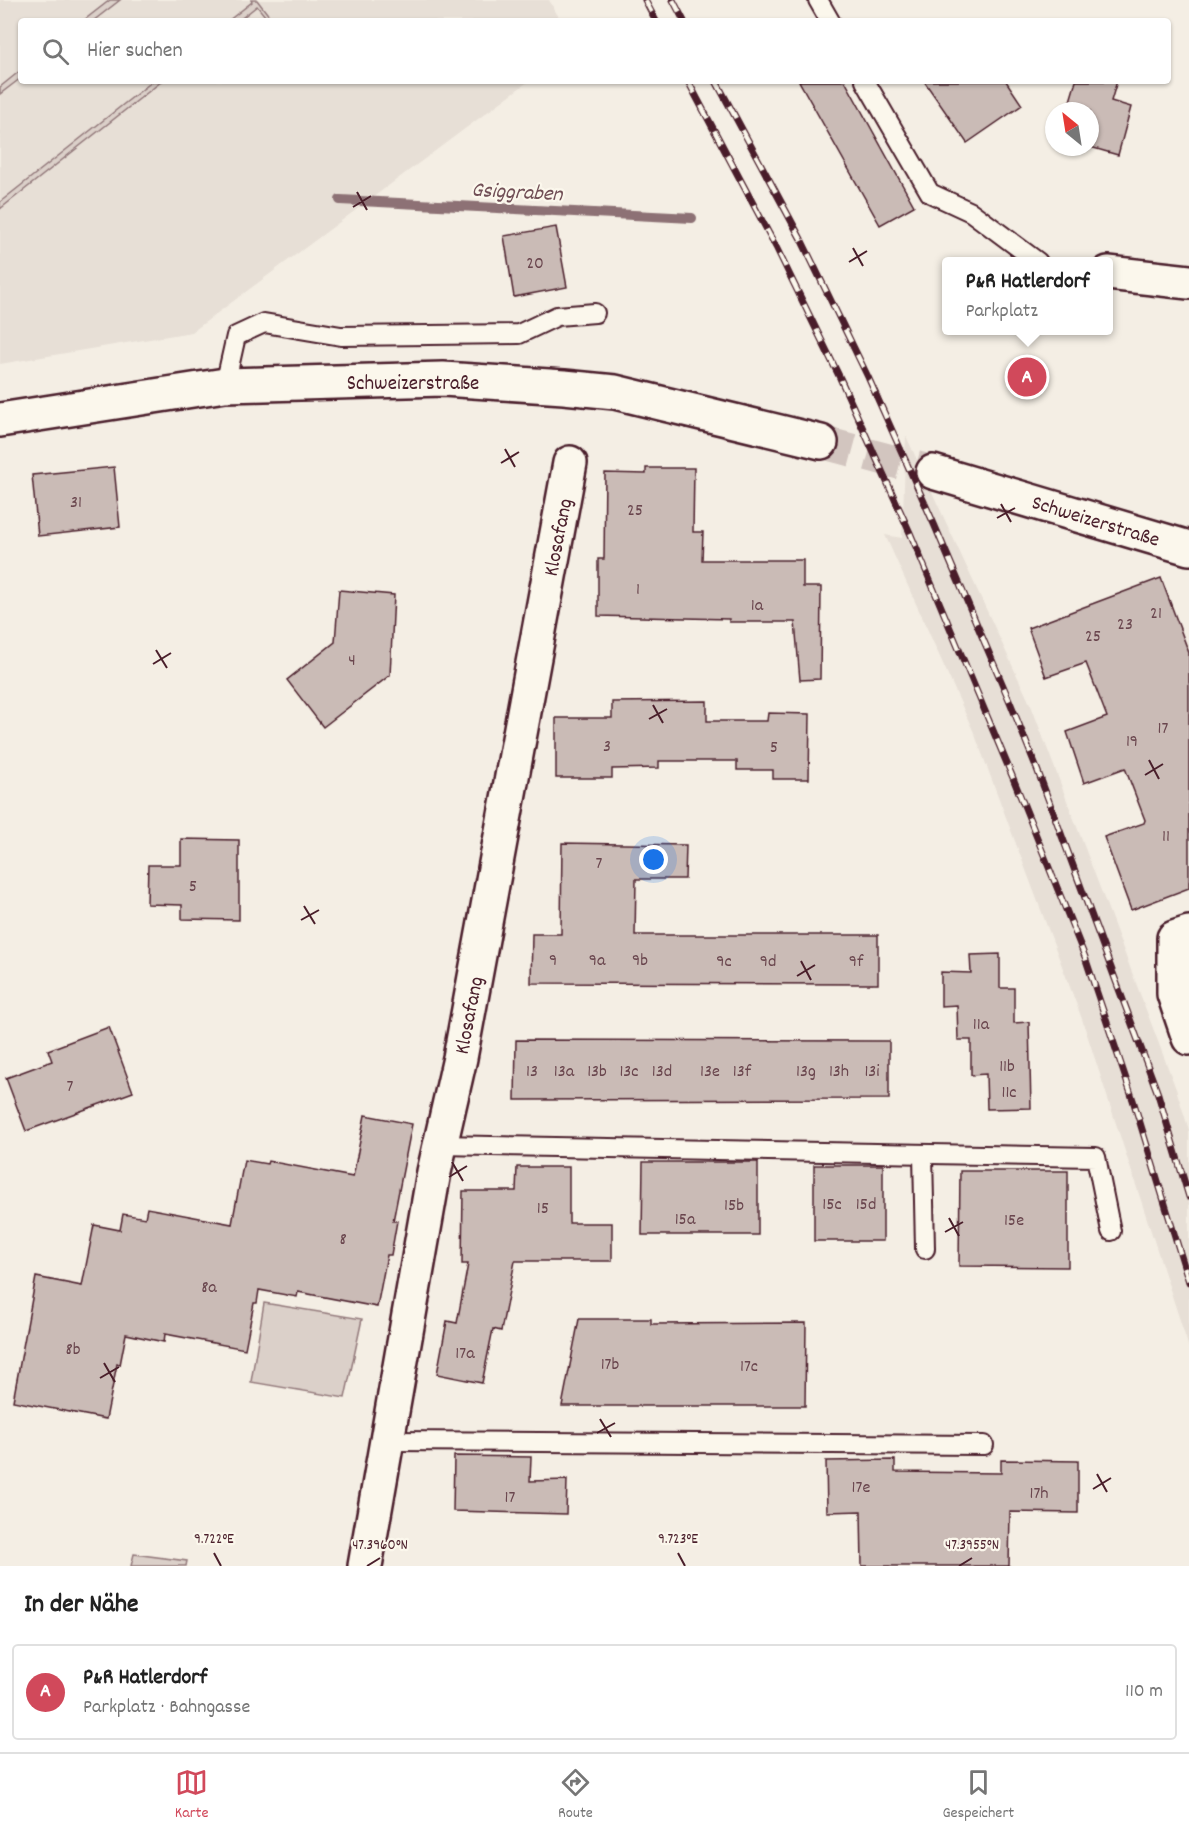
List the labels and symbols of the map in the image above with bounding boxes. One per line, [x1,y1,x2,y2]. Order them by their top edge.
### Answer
north arrow [1045,102,1099,156]
water label: Gsiggraben [470,176,564,211]
house number: 20 [526,252,544,277]
pin: A [1008,354,1046,400]
street label: Schweizerstraße [347,370,479,400]
street label: Schweizerstraße [1027,489,1163,557]
house number: 31 [70,491,82,516]
street label: Klosafang [538,496,582,579]
house number: 25 [627,499,643,524]
house number: 1 [636,578,640,603]
house number: 1a [751,594,764,619]
house number: 21 [1150,602,1162,627]
house number: 23 [1117,613,1133,638]
house number: 25 [1085,625,1101,650]
house number: 4 [348,649,356,674]
house number: 17 [1158,717,1169,742]
house number: 19 [1126,730,1138,755]
house number: 3 [603,735,611,760]
house number: 5 [770,736,778,761]
house number: 11 [1162,825,1170,850]
your location [639,845,668,874]
house number: 7 [596,852,603,877]
house number: 5 [189,875,197,900]
house number: 9 [549,949,557,974]
house number: 9a [589,949,606,974]
house number: 9b [632,949,648,974]
house number: 9c [716,950,732,975]
house number: 9d [760,950,776,975]
house number: 9f [849,950,864,975]
street label: Klosafang [449,974,493,1057]
house number: 11a [973,1013,990,1038]
house number: 11b [999,1055,1015,1080]
house number: 13 [526,1060,538,1085]
house number: 13a [554,1060,575,1085]
house number: 13b [587,1060,607,1085]
house number: 13c [619,1060,639,1085]
house number: 13d [652,1060,672,1085]
house number: 13e [700,1060,720,1085]
house number: 13f [733,1060,752,1085]
house number: 13g [796,1060,816,1085]
house number: 13h [829,1060,849,1085]
house number: 13i [864,1060,880,1085]
house number: 7 [67,1075,74,1100]
house number: 11c [1001,1081,1017,1106]
house number: 15c [822,1193,842,1218]
house number: 15d [856,1193,876,1218]
house number: 15b [724,1194,744,1219]
house number: 15 [537,1197,549,1222]
house number: 15a [675,1208,696,1233]
house number: 15e [1004,1209,1024,1234]
house number: 8 [339,1228,347,1253]
house number: 8a [201,1276,217,1301]
house number: 8b [65,1338,81,1363]
house number: 17a [455,1342,475,1367]
house number: 17b [601,1353,620,1378]
house number: 17c [740,1355,758,1380]
house number: 17e [852,1476,870,1501]
house number: 17h [1029,1482,1049,1507]
house number: 17 [505,1486,516,1511]
text: 9.722°E [194,1529,234,1551]
text: 9.723°E [658,1529,698,1551]
text: 47.3960°N [352,1535,408,1557]
text: 47.3955°N [945,1535,999,1557]

